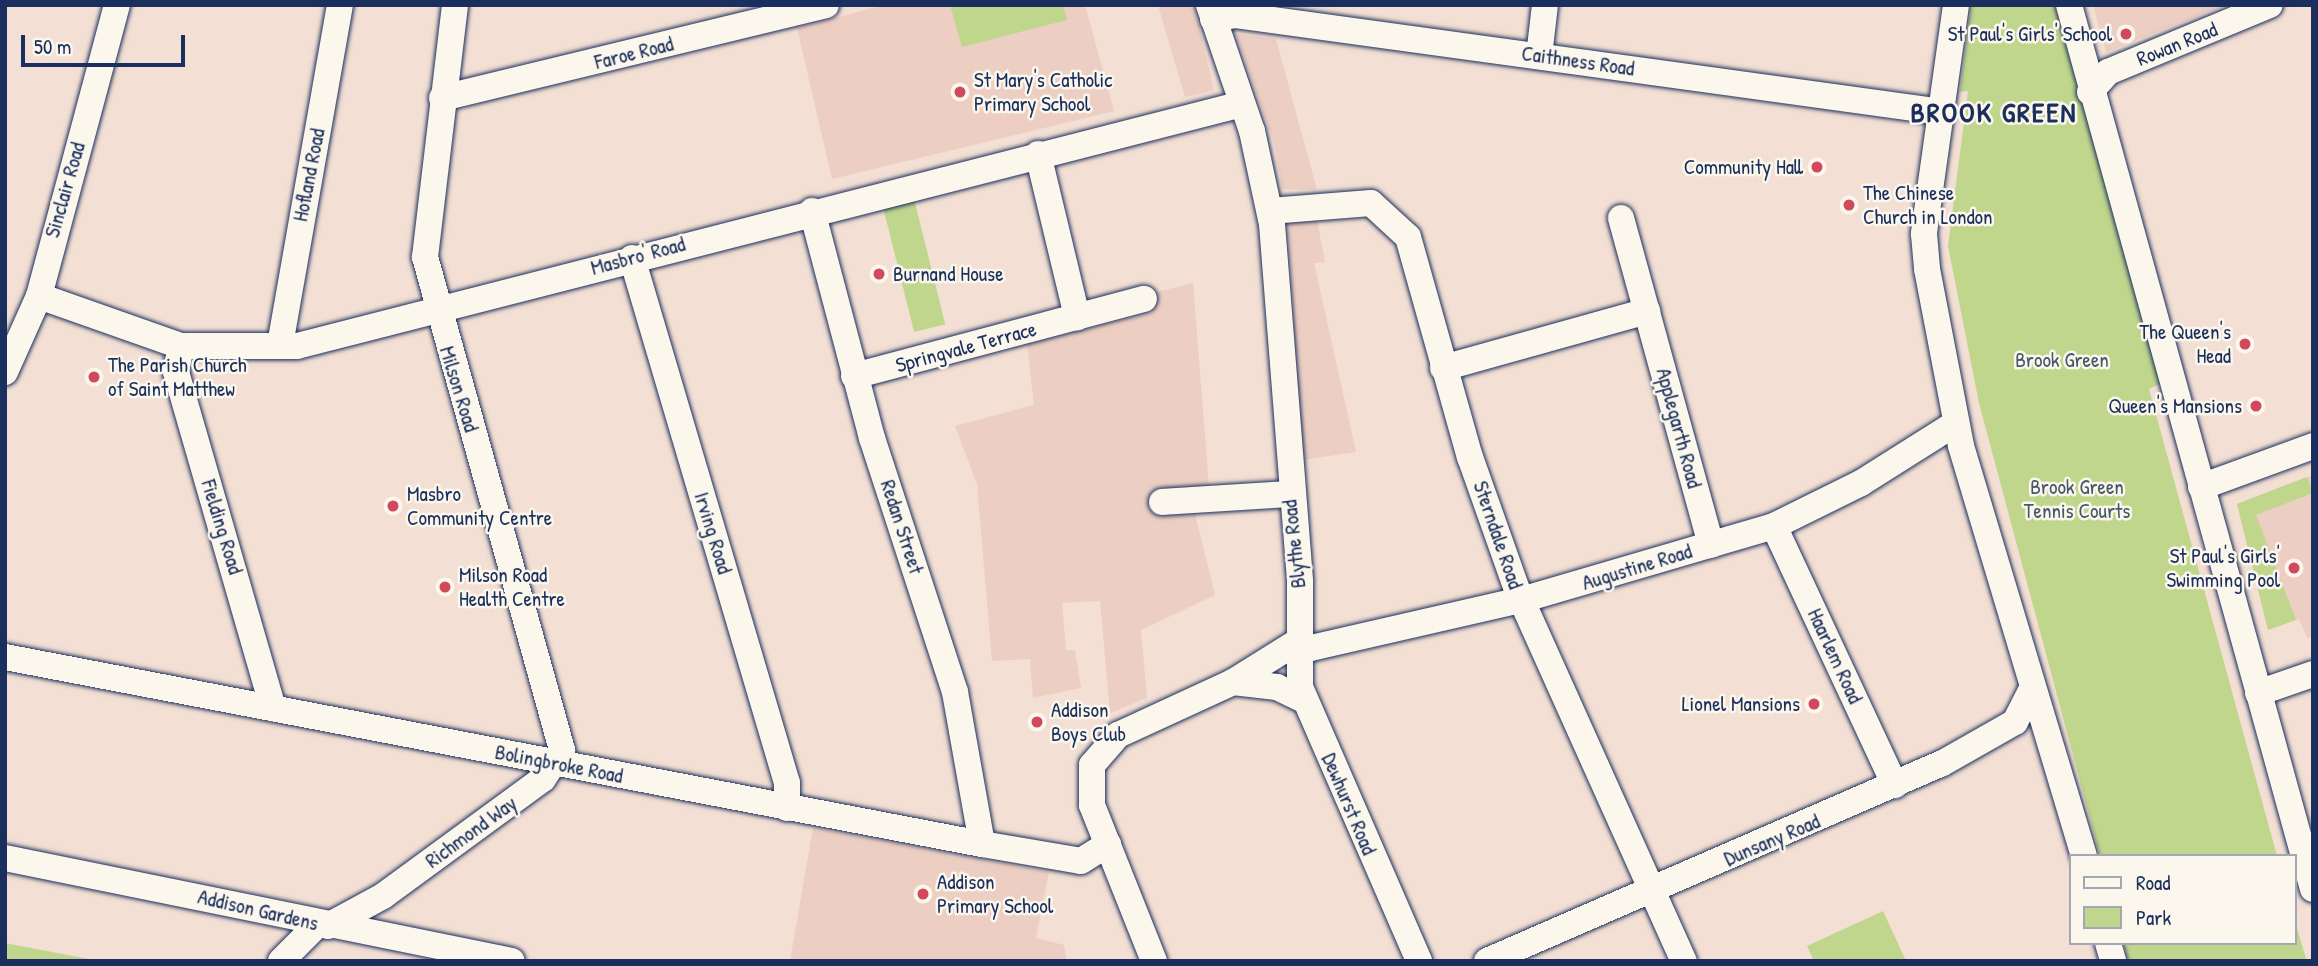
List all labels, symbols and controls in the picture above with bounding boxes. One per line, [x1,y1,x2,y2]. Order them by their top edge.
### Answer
street label: Rowan Road [2133,16,2221,72]
scale bar [24,21,189,65]
place label: St Paul's Girls' School [1948,21,2112,47]
marker: St Paul's Girls' School [2118,26,2134,42]
street label: Faroe Road [592,31,676,75]
text: 50 m [34,32,71,61]
street label: Caithness Road [1520,41,1636,81]
place label: St Mary's Catholic Primary School [974,67,1112,117]
marker: St Mary's Catholic Primary School [952,84,968,100]
district label: BROOK GREEN [1912,95,2076,129]
street label: Hofland Road [288,126,330,224]
street label: Sinclair Road [39,140,91,240]
place label: Community Hall [1684,154,1803,180]
marker: Community Hall [1809,159,1825,175]
place label: The Chinese Church in London [1863,180,1993,230]
marker: The Chinese Church in London [1841,197,1857,213]
street label: Masbro' Road [588,231,688,281]
place label: Burnand House [893,261,1004,287]
marker: Burnand House [871,266,887,282]
street label: Springvale Terrace [893,316,1039,378]
place label: The Queen's Head [2139,319,2231,369]
marker: The Queen's Head [2237,336,2253,352]
street label: Milson Road [434,343,484,435]
park label: Brook Green [2015,347,2109,373]
place label: The Parish Church of Saint Matthew [108,352,246,402]
street label: Applegarth Road [1651,365,1707,491]
marker: The Parish Church of Saint Matthew [86,369,102,385]
place label: Queen's Mansions [2108,393,2242,419]
marker: Queen's Mansions [2248,398,2264,414]
park label: Brook Green Tennis Courts [2024,474,2130,524]
street label: Fielding Road [196,477,248,577]
street label: Redan Street [875,477,929,577]
street label: Sterndale Road [1468,478,1528,592]
place label: Masbro Community Centre [407,481,552,531]
street label: Irving Road [689,489,737,577]
marker: Masbro Community Centre [385,498,401,514]
street label: Blythe Road [1277,499,1311,589]
street label: Augustine Road [1579,538,1695,596]
place label: St Paul's Girls' Swimming Pool [2166,543,2280,593]
marker: St Paul's Girls' Swimming Pool [2286,560,2302,576]
place label: Milson Road Health Centre [459,562,565,612]
marker: Milson Road Health Centre [437,579,453,595]
street label: Haarlem Road [1802,605,1868,707]
place label: Lionel Mansions [1682,691,1800,717]
marker: Lionel Mansions [1806,696,1822,712]
place label: Addison Boys Club [1051,697,1126,747]
marker: Addison Boys Club [1029,714,1045,730]
street label: Bolingbroke Road [493,739,625,789]
street label: Dewhurst Road [1316,749,1382,859]
street label: Richmond Way [421,791,521,873]
street label: Dunsany Road [1720,809,1824,871]
legend [2070,854,2297,945]
text: Road [2136,868,2170,897]
place label: Addison Primary School [937,869,1053,919]
street label: Addison Gardens [195,884,321,936]
marker: Addison Primary School [915,886,931,902]
text: Park [2136,903,2171,932]

